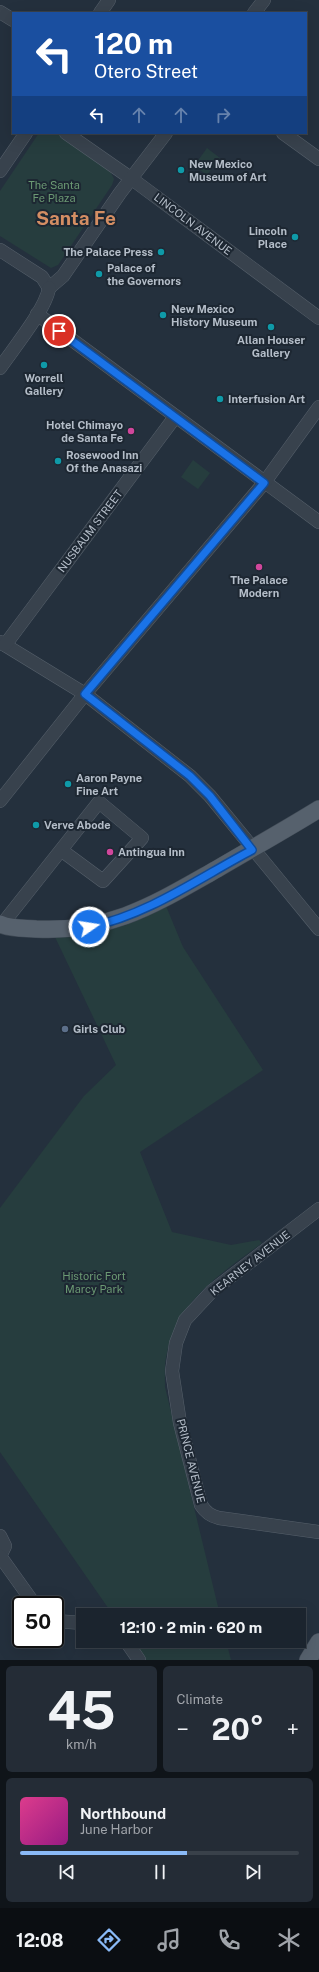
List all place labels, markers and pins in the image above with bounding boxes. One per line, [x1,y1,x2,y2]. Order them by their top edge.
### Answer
place label: New Mexico Museum of Art [189,158,267,183]
marker: New Mexico Museum of Art [176,165,186,175]
place label: Lincoln Place [249,225,287,250]
marker: Lincoln Place [290,232,300,242]
place label: The Palace Press [64,246,153,258]
marker: The Palace Press [156,247,166,257]
place label: Palace of the Governors [107,262,181,287]
marker: Palace of the Governors [94,269,104,279]
place label: New Mexico History Museum [171,303,257,328]
marker: New Mexico History Museum [158,310,168,320]
pin [42,314,76,348]
marker: Allan Houser Gallery [266,322,276,332]
place label: Allan Houser Gallery [237,334,306,359]
marker: Worrell Gallery [39,360,49,370]
place label: Worrell Gallery [25,372,64,397]
place label: Interfusion Art [228,393,306,405]
marker: Interfusion Art [215,394,225,404]
place label: Hotel Chimayo de Santa Fe [46,419,123,444]
marker: Hotel Chimayo de Santa Fe [126,426,136,436]
place label: Rosewood Inn Of the Anasazi [66,449,142,474]
marker: Rosewood Inn Of the Anasazi [53,456,63,466]
marker: The Palace Modern [254,562,264,572]
place label: The Palace Modern [230,574,288,599]
place label: Aaron Payne Fine Art [76,772,142,797]
marker: Aaron Payne Fine Art [63,779,73,789]
place label: Verve Abode [44,819,111,831]
marker: Verve Abode [31,820,41,830]
place label: Antingua Inn [118,846,185,858]
marker: Antingua Inn [105,847,115,857]
place label: Girls Club [73,1023,126,1035]
marker: Girls Club [60,1024,70,1034]

